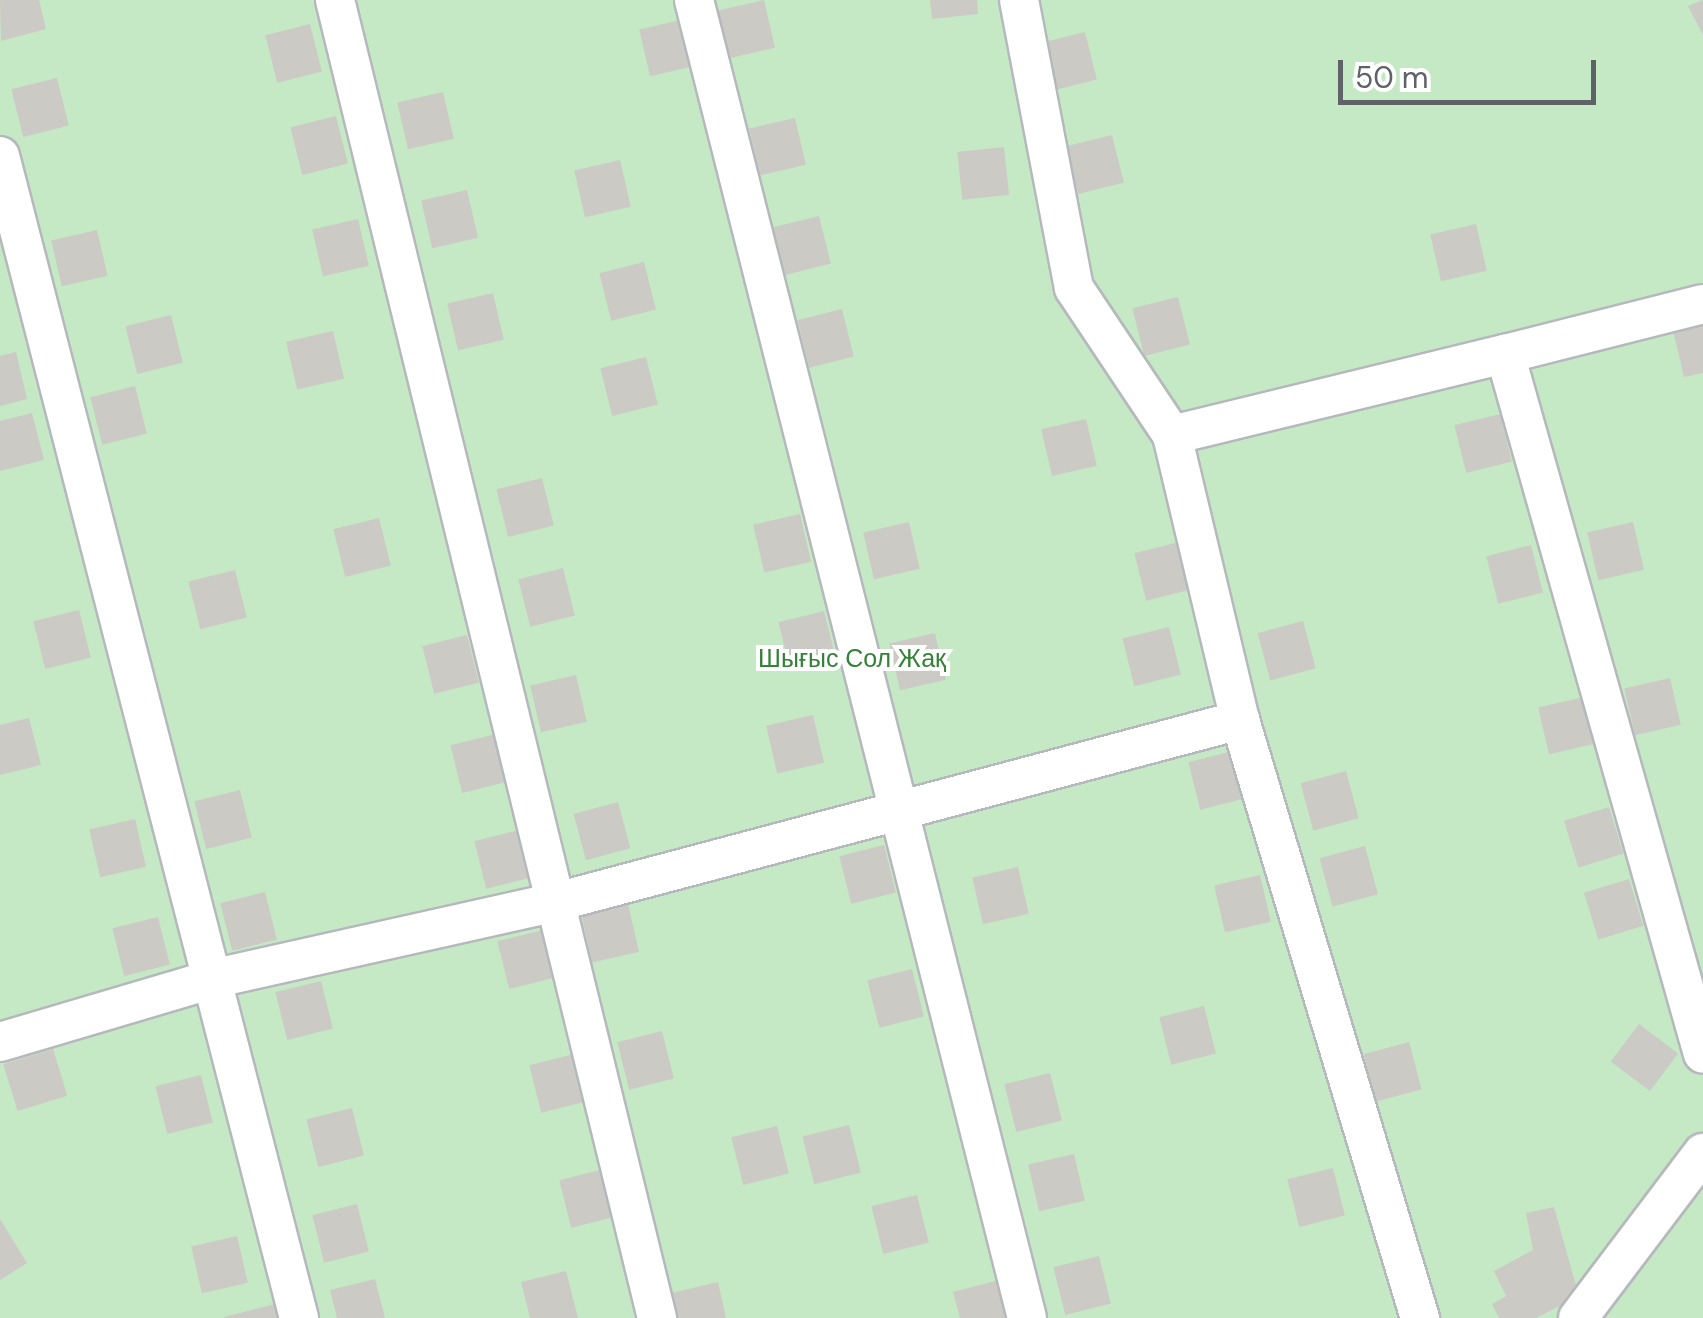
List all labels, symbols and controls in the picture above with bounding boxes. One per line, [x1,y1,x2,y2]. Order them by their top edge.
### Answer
scale bar [1343,40,1600,102]
text: 50 m [1355,58,1429,97]
park label: Шығыс Сол Жақ [758,644,946,674]

